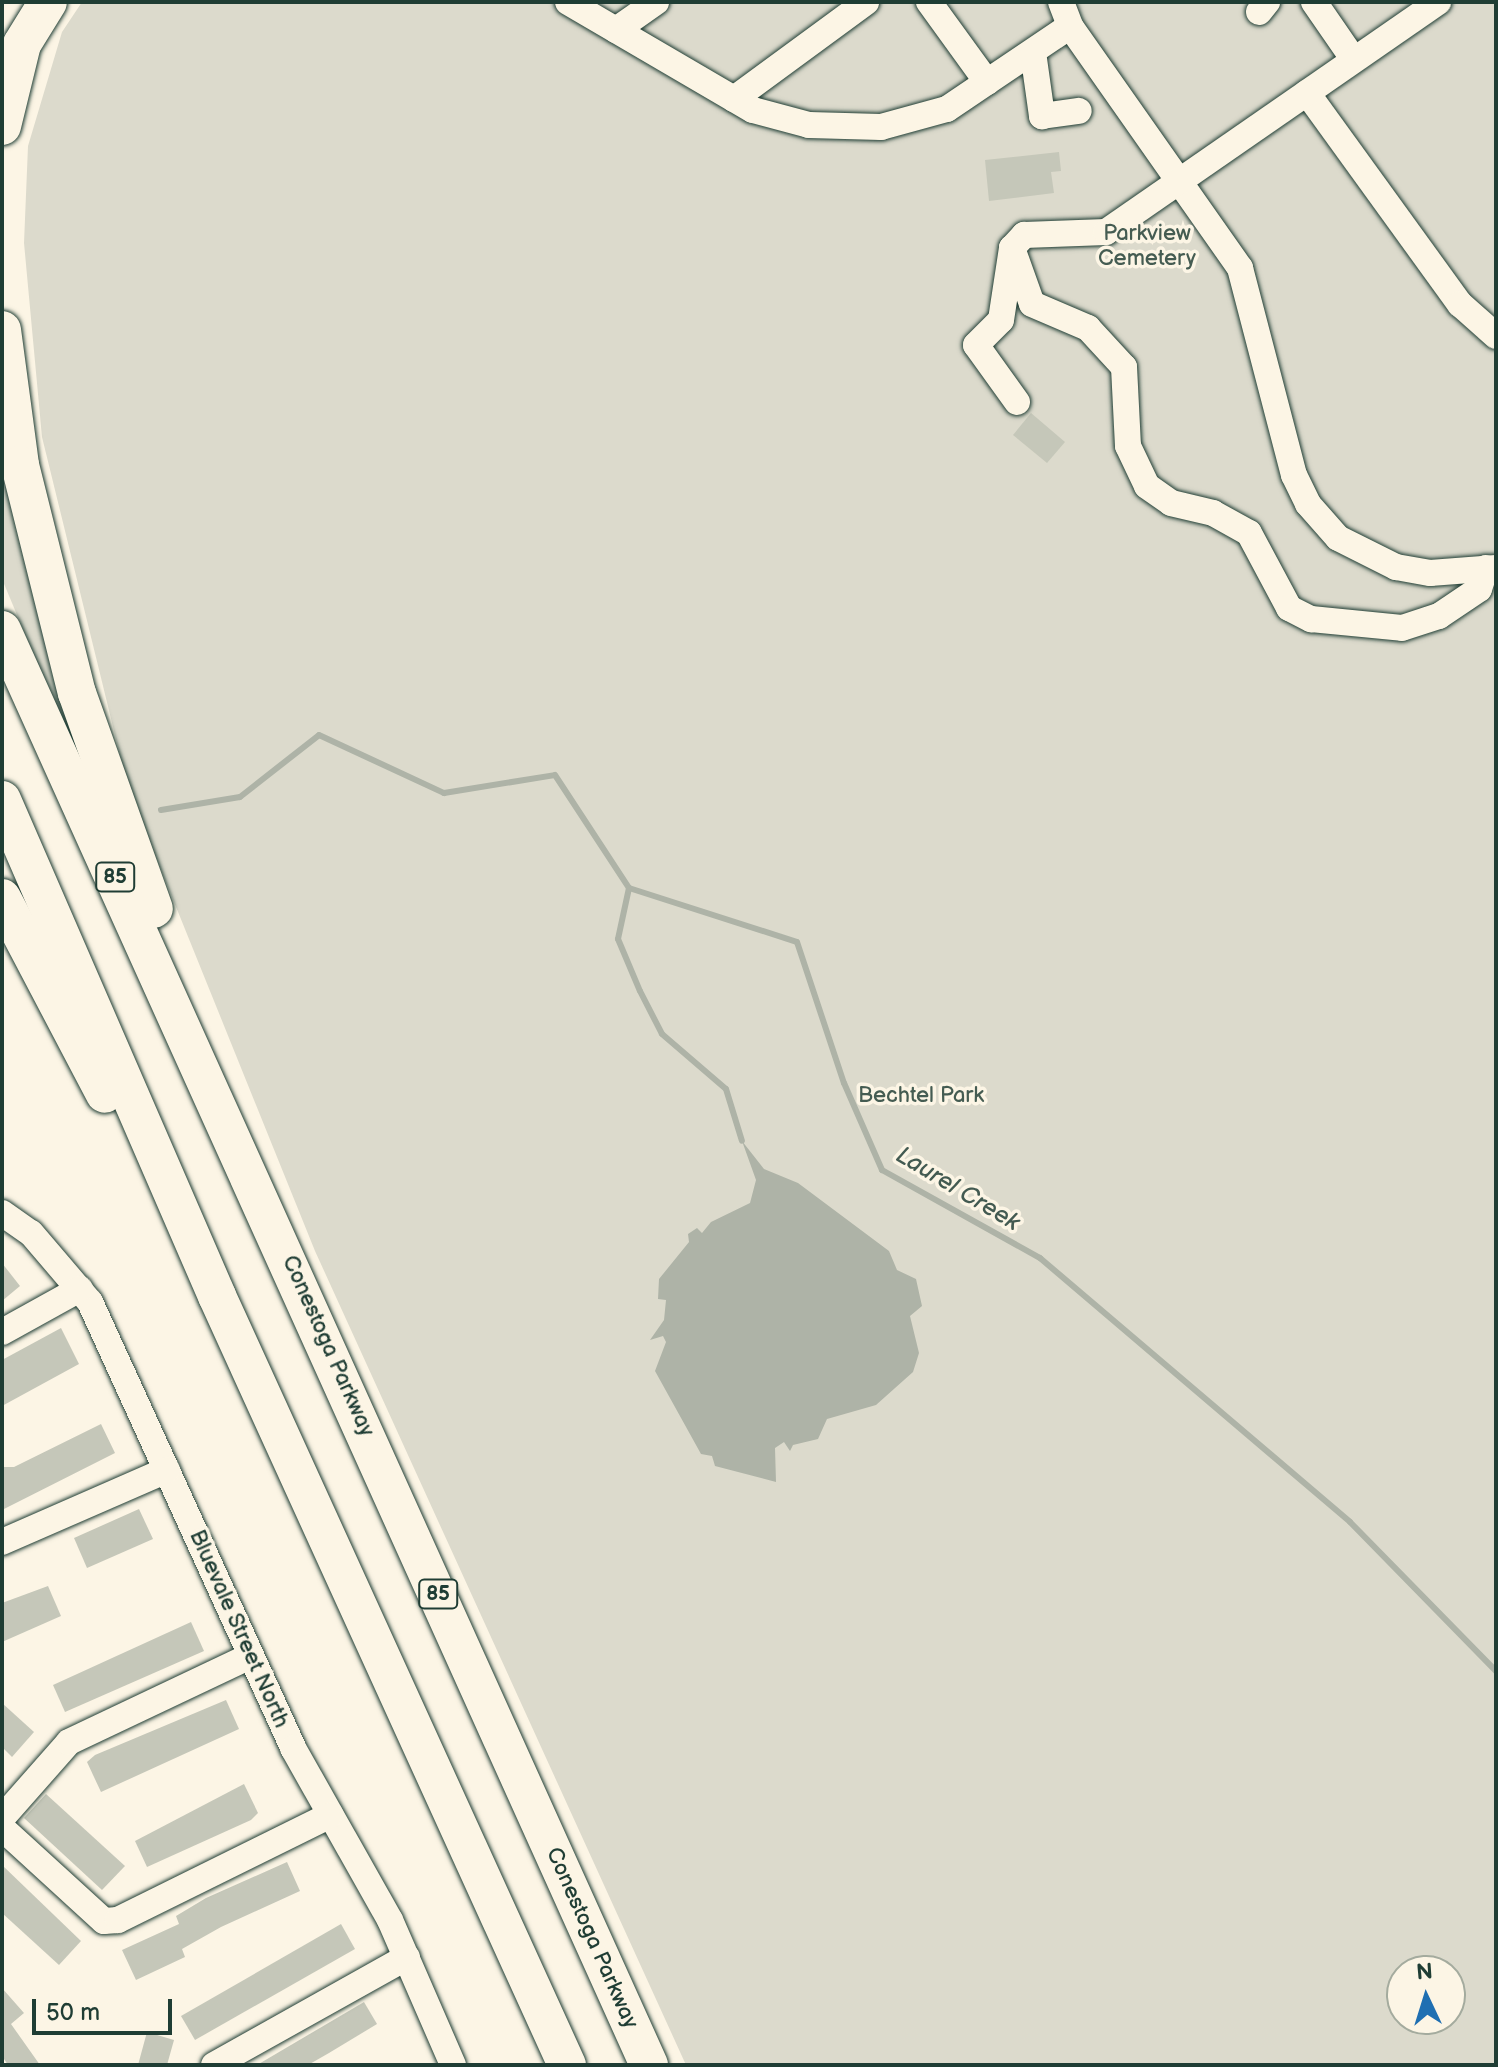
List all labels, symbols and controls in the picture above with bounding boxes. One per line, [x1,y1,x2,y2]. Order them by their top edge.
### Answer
park label: Parkview Cemetery [1098,220,1196,272]
road number: 85 [95,861,135,893]
park label: Bechtel Park [858,1083,984,1109]
water label: Laurel Creek [891,1141,1025,1237]
street label: Conestoga Parkway [276,1251,380,1441]
street label: Bluevale Street North [183,1526,295,1732]
road number: 85 [418,1578,458,1610]
street label: Conestoga Parkway [540,1843,644,2033]
north arrow [1386,1955,1466,2035]
text: N [1415,1959,1434,1987]
scale bar [36,1983,176,2033]
text: 50 m [46,1998,100,2027]

